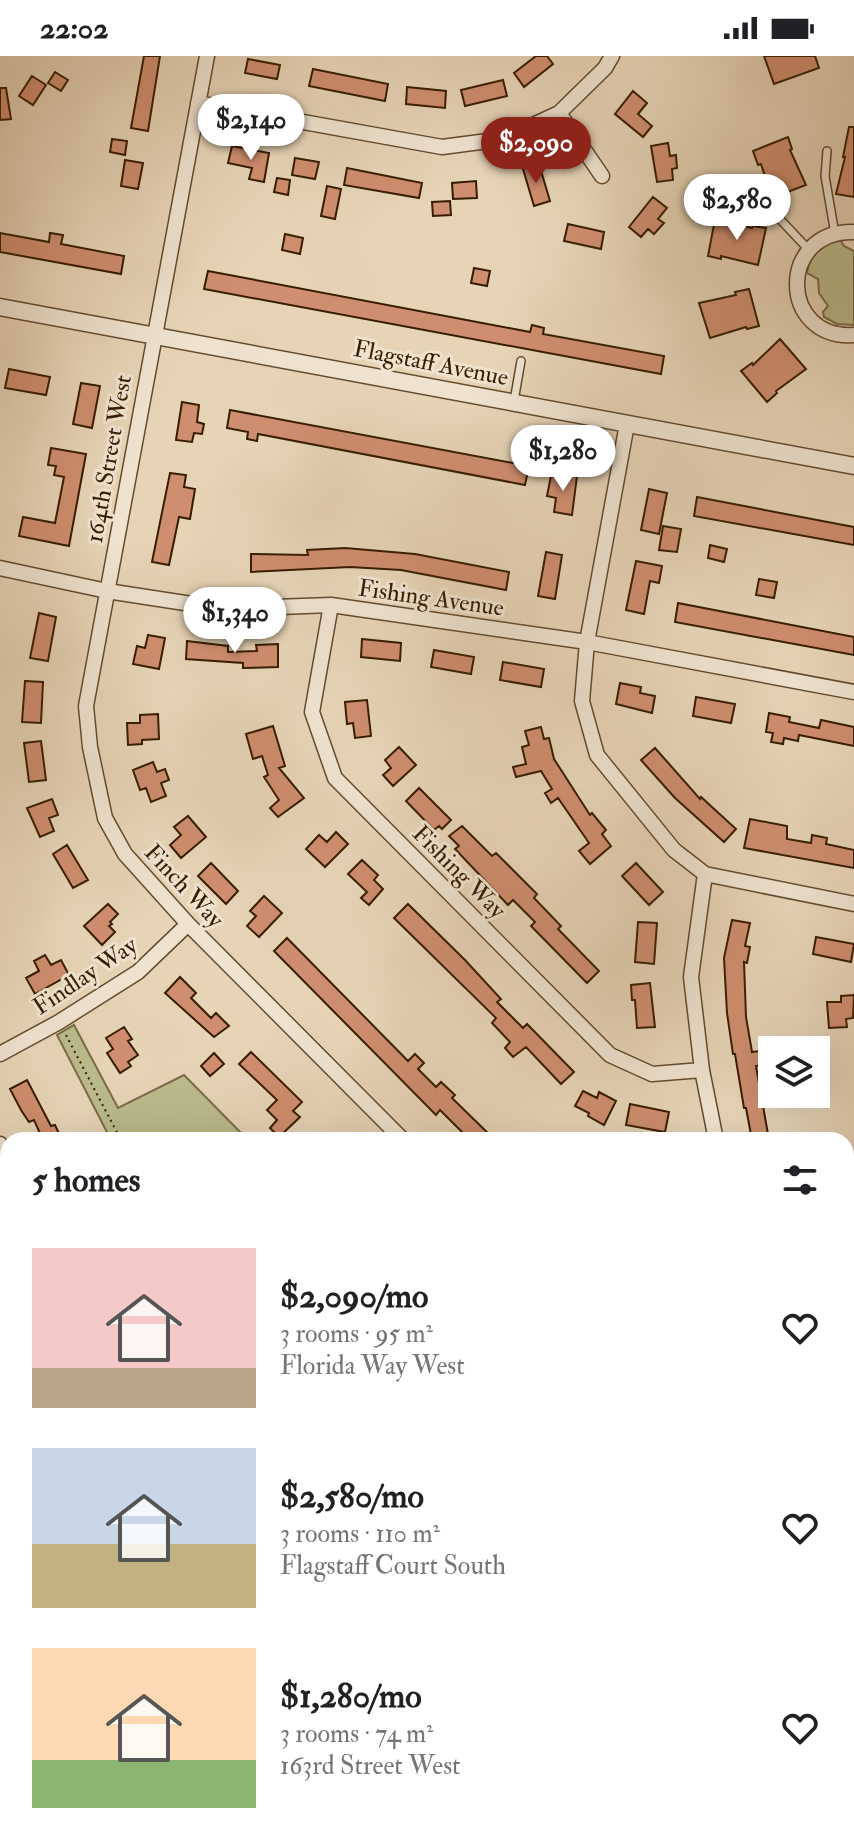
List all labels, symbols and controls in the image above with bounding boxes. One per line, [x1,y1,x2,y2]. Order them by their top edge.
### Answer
text: 22:02 [40,10,108,47]
pin: $2,140 [186,94,316,162]
text: $2,140 [216,104,286,136]
pin: $2,090 [471,117,601,185]
text: $2,090 [499,127,573,159]
pin: $2,580 [672,174,802,242]
text: $2,580 [702,184,772,216]
street label: Flagstaff Avenue [351,333,511,393]
street label: 164th Street West [79,372,139,545]
pin: $1,280 [498,425,628,493]
text: $1,280 [529,435,597,467]
street label: Fishing Avenue [356,572,506,624]
pin: $1,340 [170,587,300,655]
text: $1,340 [201,597,269,629]
street label: Fishing Way [406,819,513,926]
street label: Finch Way [137,838,231,935]
street label: Findlay Way [27,930,143,1022]
map controls [758,1036,830,1108]
button: layers [758,1036,830,1108]
icon: filters [778,1158,822,1202]
text: 5 homes [32,1159,140,1202]
text: $2,090/mo [280,1275,428,1318]
icon: home [96,1280,192,1376]
icon: heart [778,1306,822,1350]
text: 3 rooms · 95 m² [280,1318,433,1350]
text: Florida Way West [280,1350,465,1382]
text: $2,580/mo [280,1475,424,1518]
icon: home [96,1480,192,1576]
icon: heart [778,1506,822,1550]
text: 3 rooms · 110 m² [280,1518,440,1550]
text: Flagstaff Court South [280,1550,506,1582]
text: $1,280/mo [280,1675,422,1718]
icon: home [96,1680,192,1776]
icon: heart [778,1706,822,1750]
text: 3 rooms · 74 m² [280,1718,433,1750]
text: 163rd Street West [280,1750,461,1782]

